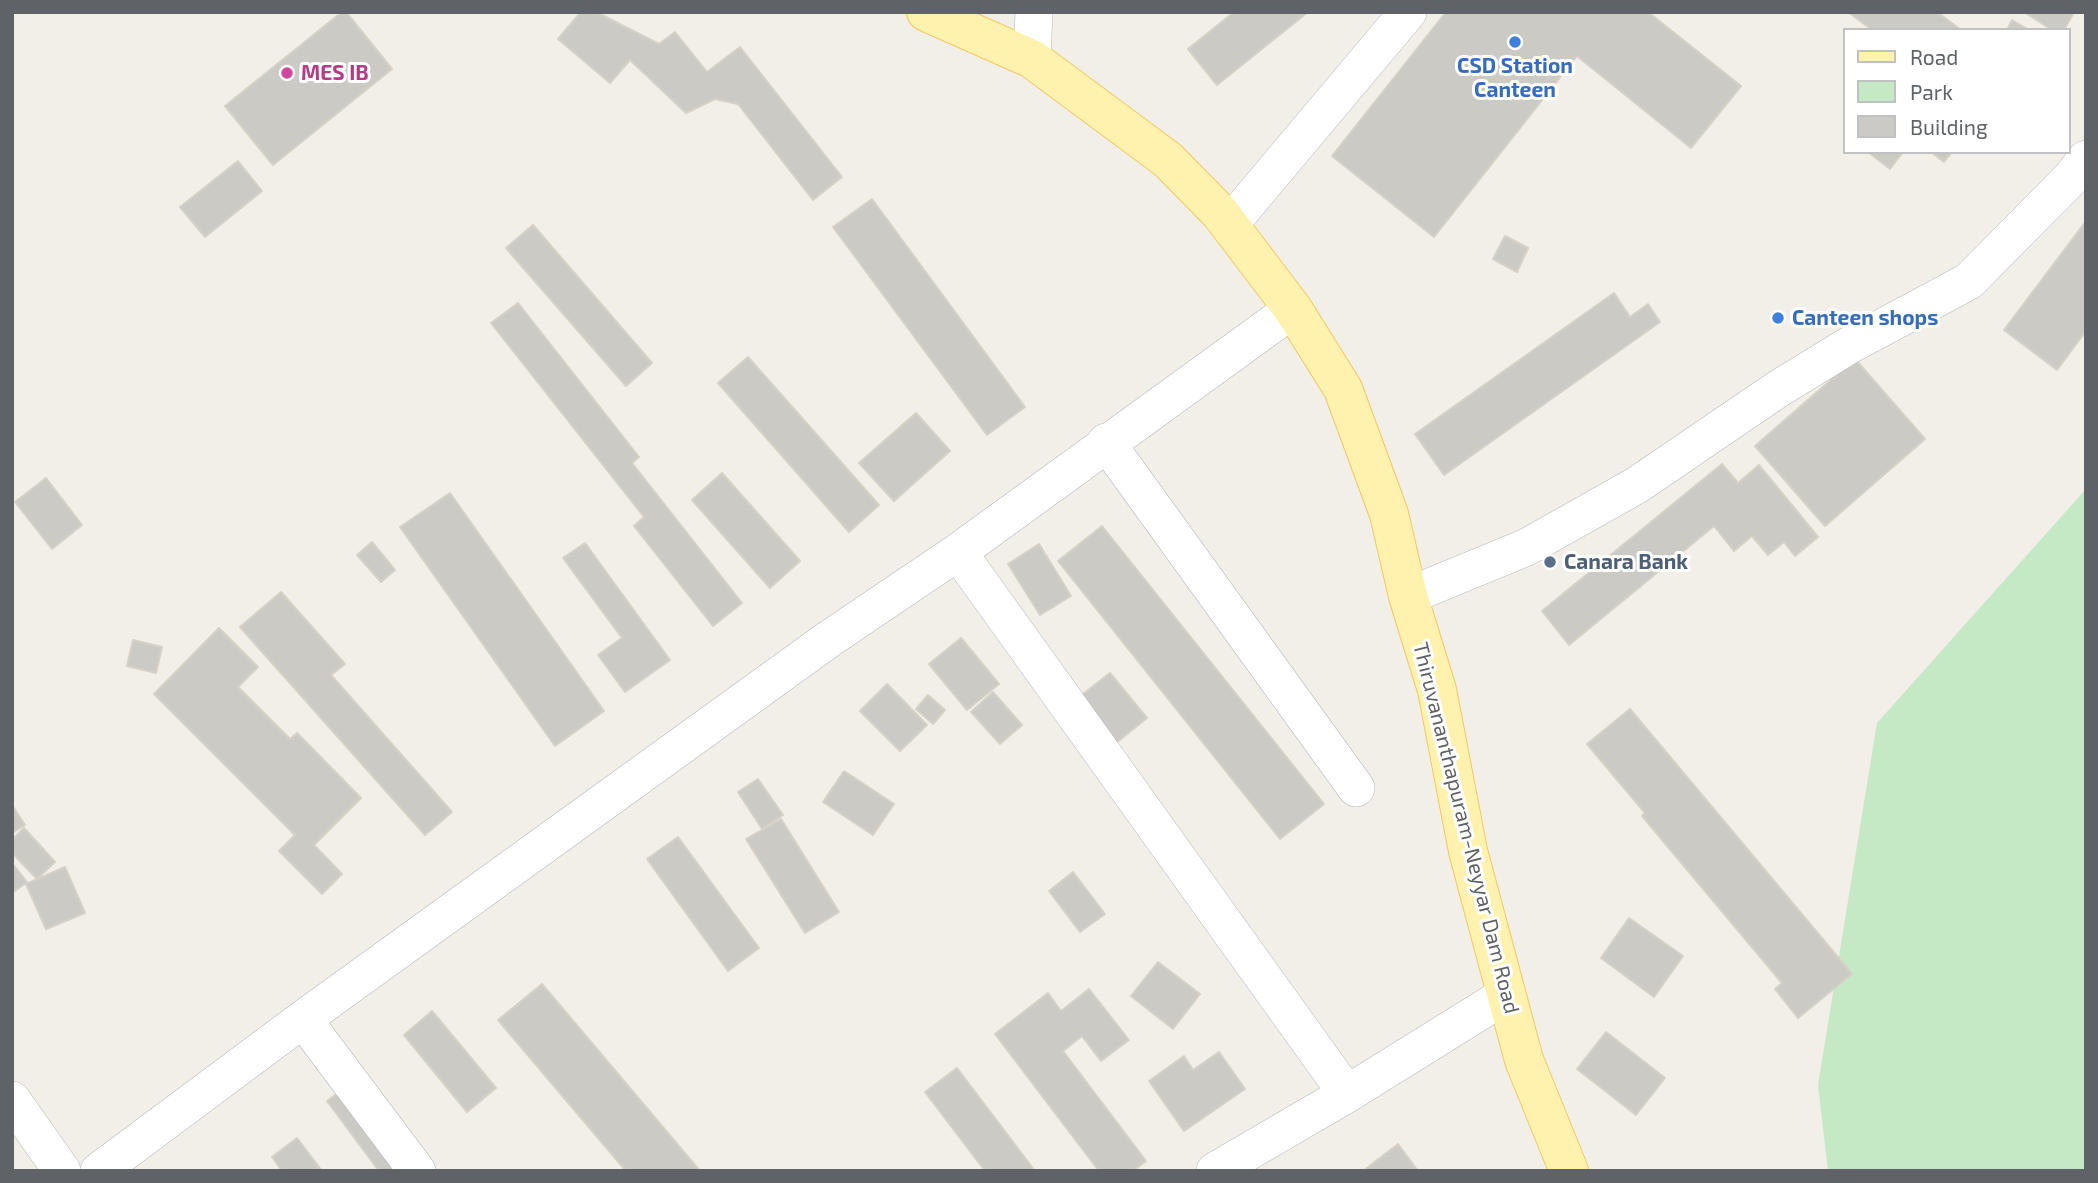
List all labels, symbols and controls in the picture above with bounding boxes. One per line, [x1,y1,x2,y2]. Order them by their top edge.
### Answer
legend [1842,28,2070,154]
marker: CSD Station Canteen [1507,34,1523,50]
text: Road [1910,44,1958,69]
place label: CSD Station Canteen [1457,53,1573,103]
place label: MES IB [301,60,369,86]
marker: MES IB [279,65,295,81]
text: Park [1910,79,1953,104]
text: Building [1910,114,1988,139]
place label: Canteen shops [1792,305,1938,331]
marker: Canteen shops [1770,310,1786,326]
place label: Canara Bank [1564,549,1688,575]
marker: Canara Bank [1542,554,1558,570]
street label: Thiruvananthapuram-Neyyar Dam Road [1408,640,1524,1016]

